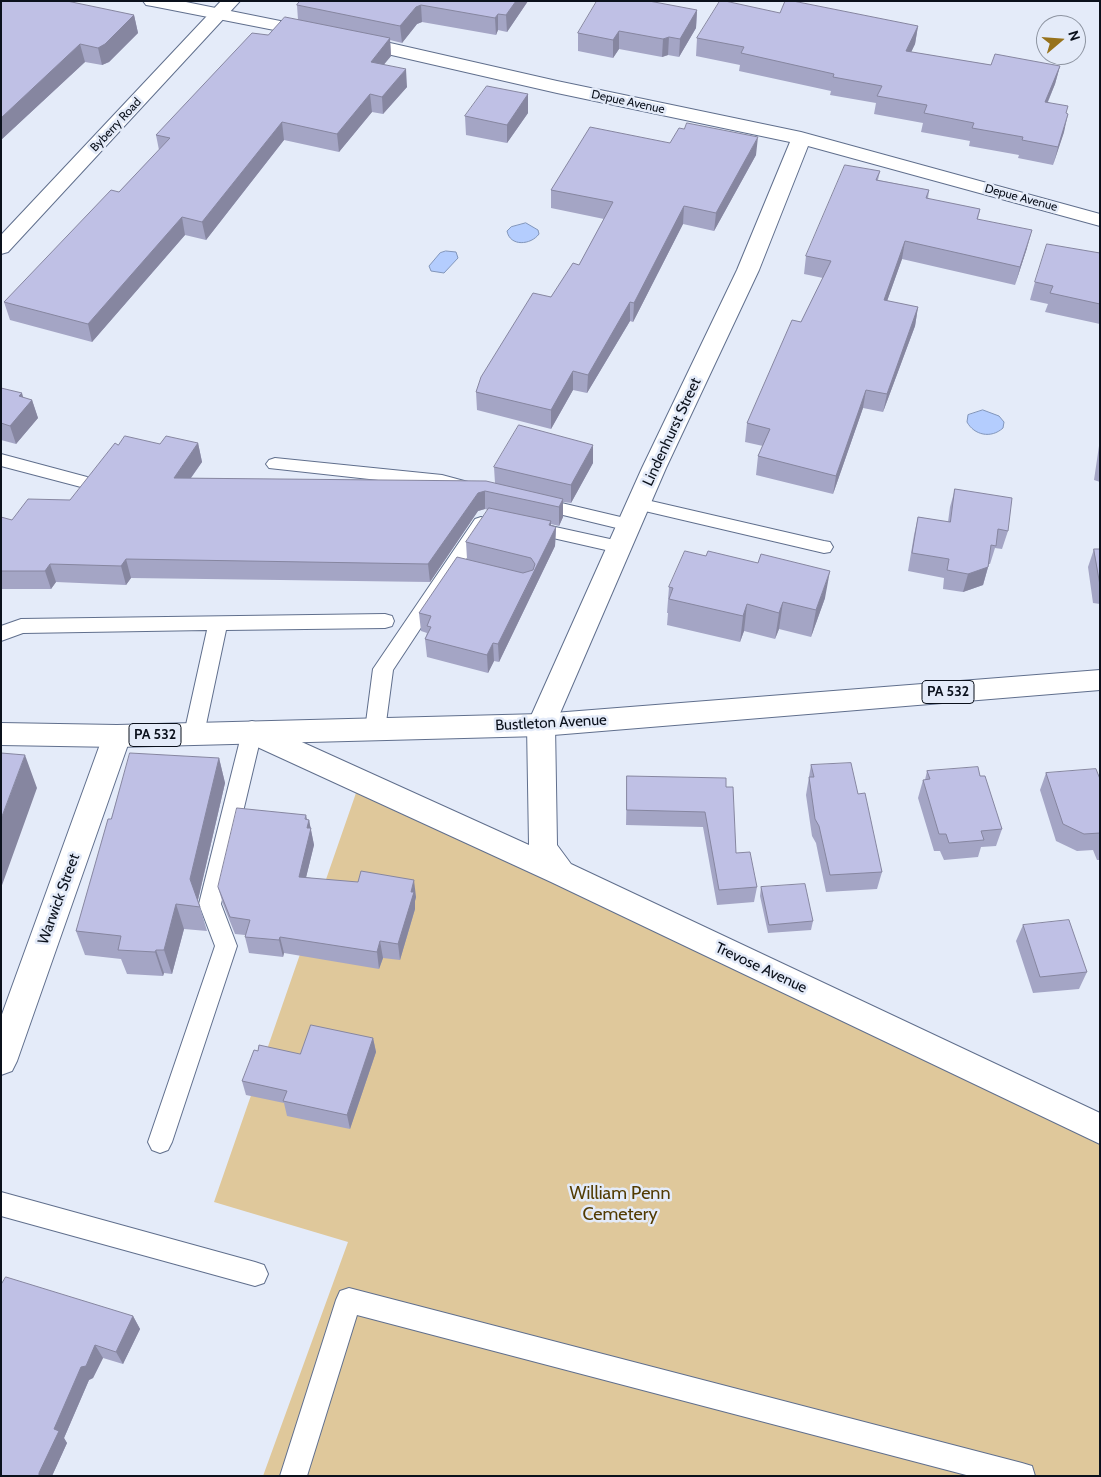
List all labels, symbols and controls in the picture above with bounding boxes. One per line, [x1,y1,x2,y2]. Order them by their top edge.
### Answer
north arrow [1036,15,1086,65]
text: N [1064,28,1084,43]
street label: Depue Avenue [590,87,666,117]
street label: Byberry Road [87,95,145,155]
street label: Depue Avenue [983,181,1059,215]
street label: Lindenhurst Street [639,375,705,489]
road number: PA 532 [922,680,974,704]
street label: Bustleton Avenue [495,711,607,735]
road number: PA 532 [129,724,181,746]
street label: Warwick Street [34,851,84,947]
street label: Trevose Avenue [712,939,810,997]
park label: William Penn Cemetery [570,1183,670,1226]

